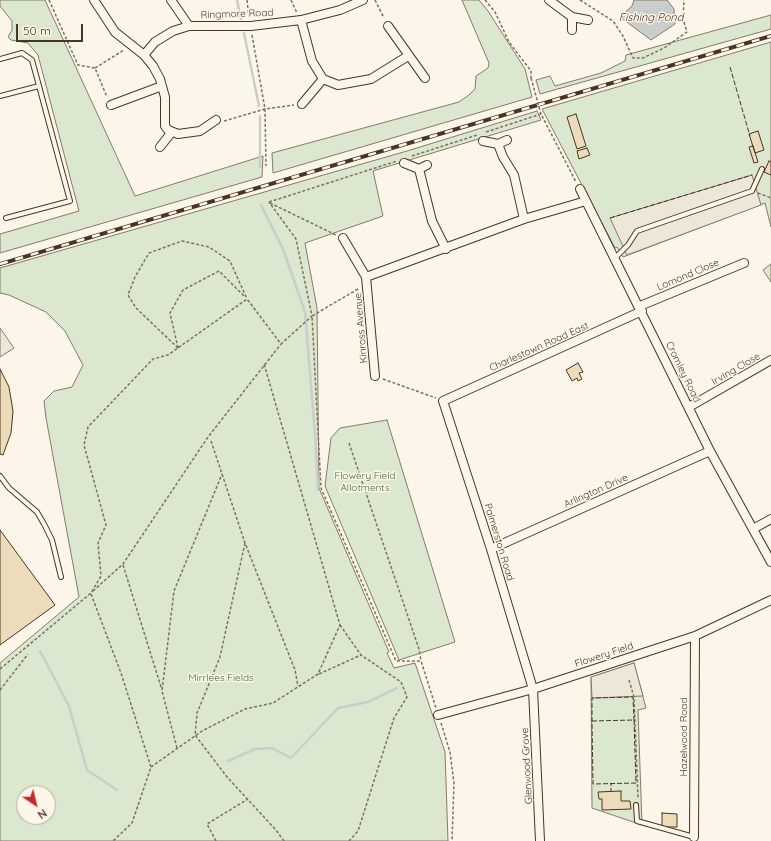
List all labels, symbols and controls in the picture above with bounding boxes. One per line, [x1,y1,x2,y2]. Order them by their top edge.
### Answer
street label: Ringmore Road [200,7,274,21]
water label: Fishing Pond [619,11,683,25]
scale bar [18,16,85,42]
text: 50 m [23,23,51,38]
street label: Lomond Close [655,257,721,293]
street label: Kinross Avenue [352,292,370,364]
street label: Charlestown Road East [487,320,591,374]
street label: Cromley Road [663,340,703,404]
street label: Irving Close [710,350,762,388]
park label: Flowery Field Allotments [334,470,396,494]
street label: Arlington Drive [562,472,630,510]
street label: Palmerston Road [482,502,516,582]
street label: Flowery Field [573,640,635,670]
park label: Mirrlees Fields [188,672,254,684]
street label: Hazelwood Road [678,698,690,776]
street label: Glenwood Grove [519,728,535,804]
north arrow [16,785,56,825]
text: N [35,806,50,822]

